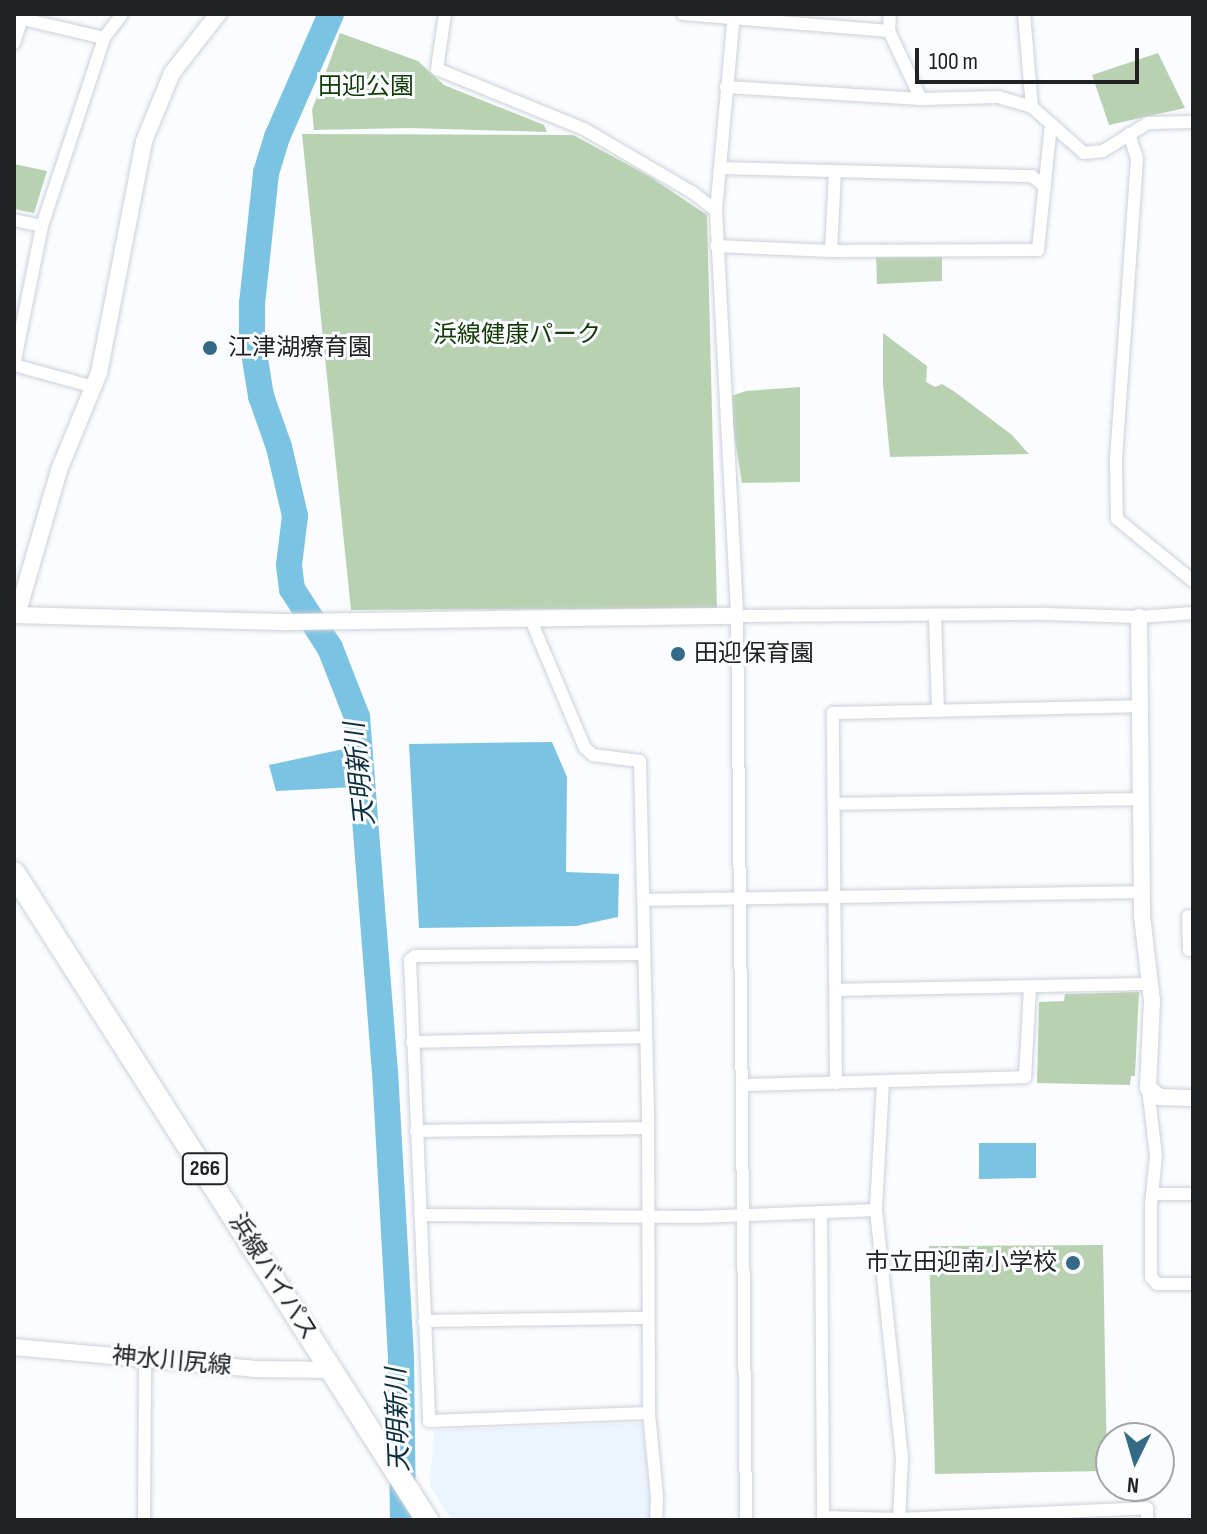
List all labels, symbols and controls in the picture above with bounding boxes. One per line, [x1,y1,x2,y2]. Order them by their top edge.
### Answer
scale bar [919,32,1143,82]
text: 100 m [929,47,978,76]
park label: 田迎公園 [318,73,414,101]
park label: 浜線健康パーク [433,321,601,349]
place label: 江津湖療育園 [228,334,372,362]
marker: 江津湖療育園 [199,337,221,359]
place label: 田迎保育園 [694,640,814,668]
marker: 田迎保育園 [669,645,687,663]
water label: 天明新川 [340,721,382,827]
road number: 266 [181,1151,229,1187]
street label: 浜線バイパス [223,1208,323,1346]
place label: 市立田迎南小学校 [865,1249,1057,1277]
marker: 市立田迎南小学校 [1064,1254,1082,1272]
street label: 神水川尻線 [111,1341,233,1381]
water label: 天明新川 [382,1367,416,1473]
north arrow [1095,1422,1175,1502]
text: N [1126,1470,1140,1498]

